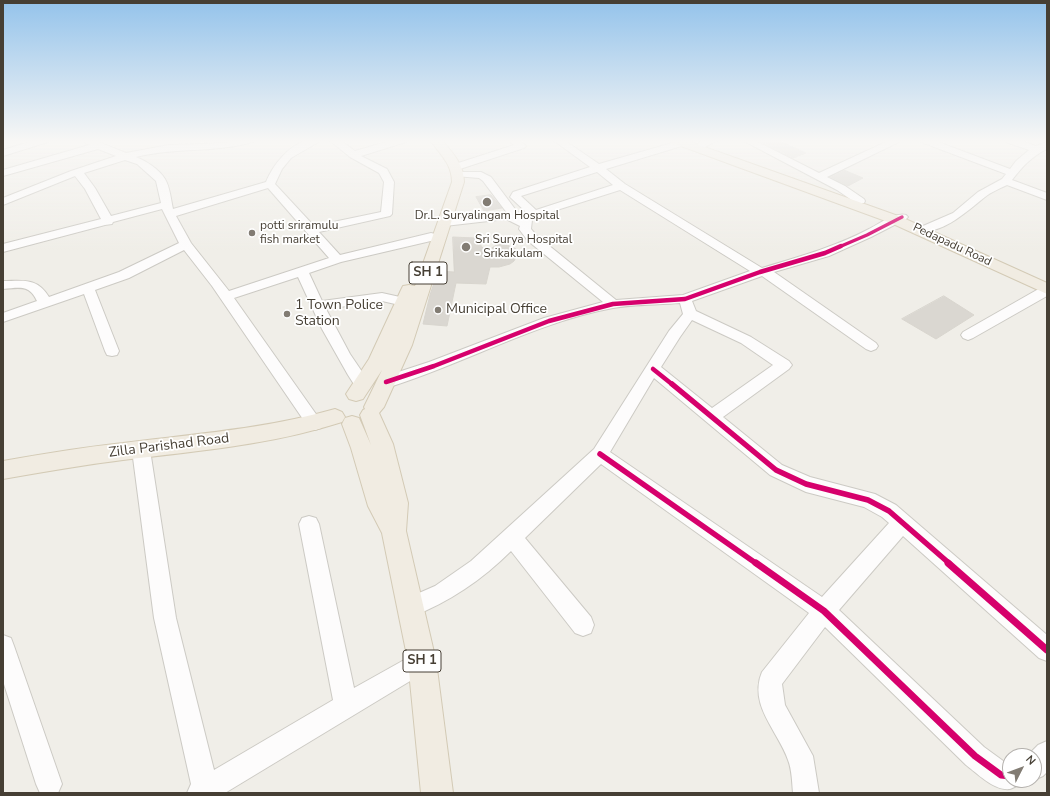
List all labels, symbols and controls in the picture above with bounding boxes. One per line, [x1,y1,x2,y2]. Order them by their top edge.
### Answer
marker: Dr.L. Suryalingam Hospital [481,196,493,208]
place label: Dr.L. Suryalingam Hospital [415,209,559,223]
place label: potti sriramulu fish market [260,219,338,247]
street label: Pedapadu Road [910,220,994,270]
marker: potti sriramulu fish market [247,228,257,238]
place label: Sri Surya Hospital - Srikakulam [475,233,572,261]
marker: Sri Surya Hospital - Srikakulam [460,241,472,253]
road number: SH 1 [409,262,447,284]
place label: 1 Town Police Station [295,298,383,330]
place label: Municipal Office [446,302,547,318]
marker: Municipal Office [433,305,443,315]
marker: 1 Town Police Station [282,309,292,319]
street label: Zilla Parishad Road [108,430,230,462]
road number: SH 1 [403,650,441,672]
north arrow [1002,748,1042,788]
text: N [1022,752,1039,768]

